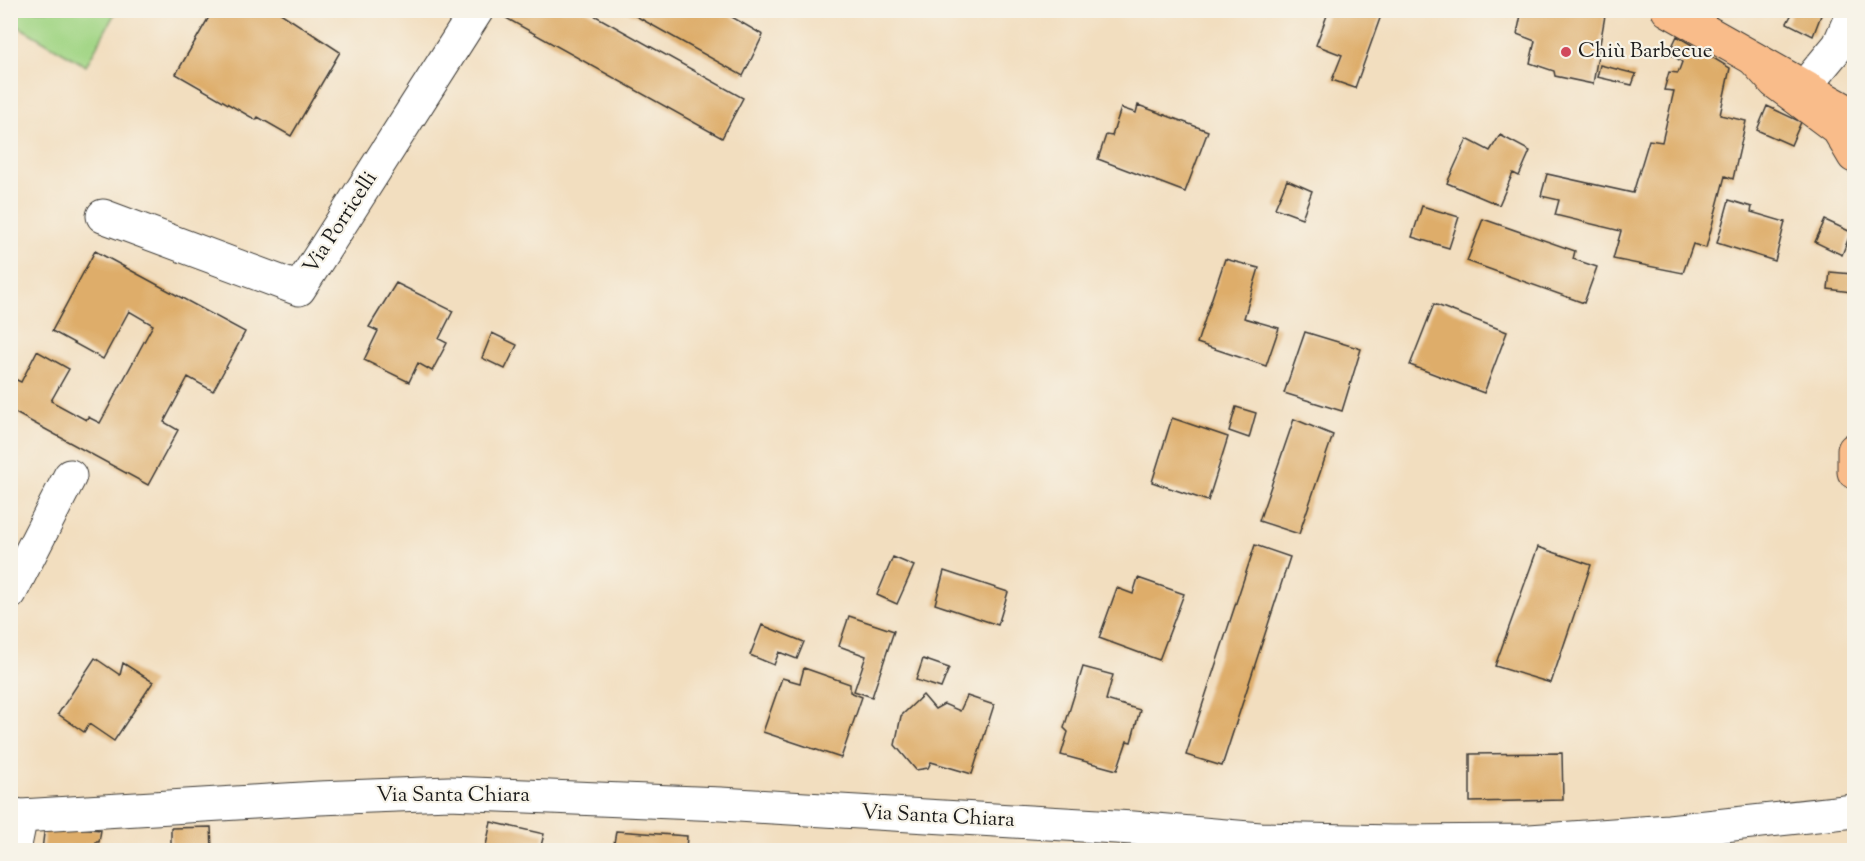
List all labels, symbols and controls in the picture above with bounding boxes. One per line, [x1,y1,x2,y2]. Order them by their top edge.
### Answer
place label: Chiù Barbecue [1578,37,1713,67]
marker: Chiù Barbecue [1559,45,1573,59]
street label: Via Porricelli [297,166,385,280]
street label: Via Santa Chiara [376,781,530,811]
street label: Via Santa Chiara [860,798,1016,836]

